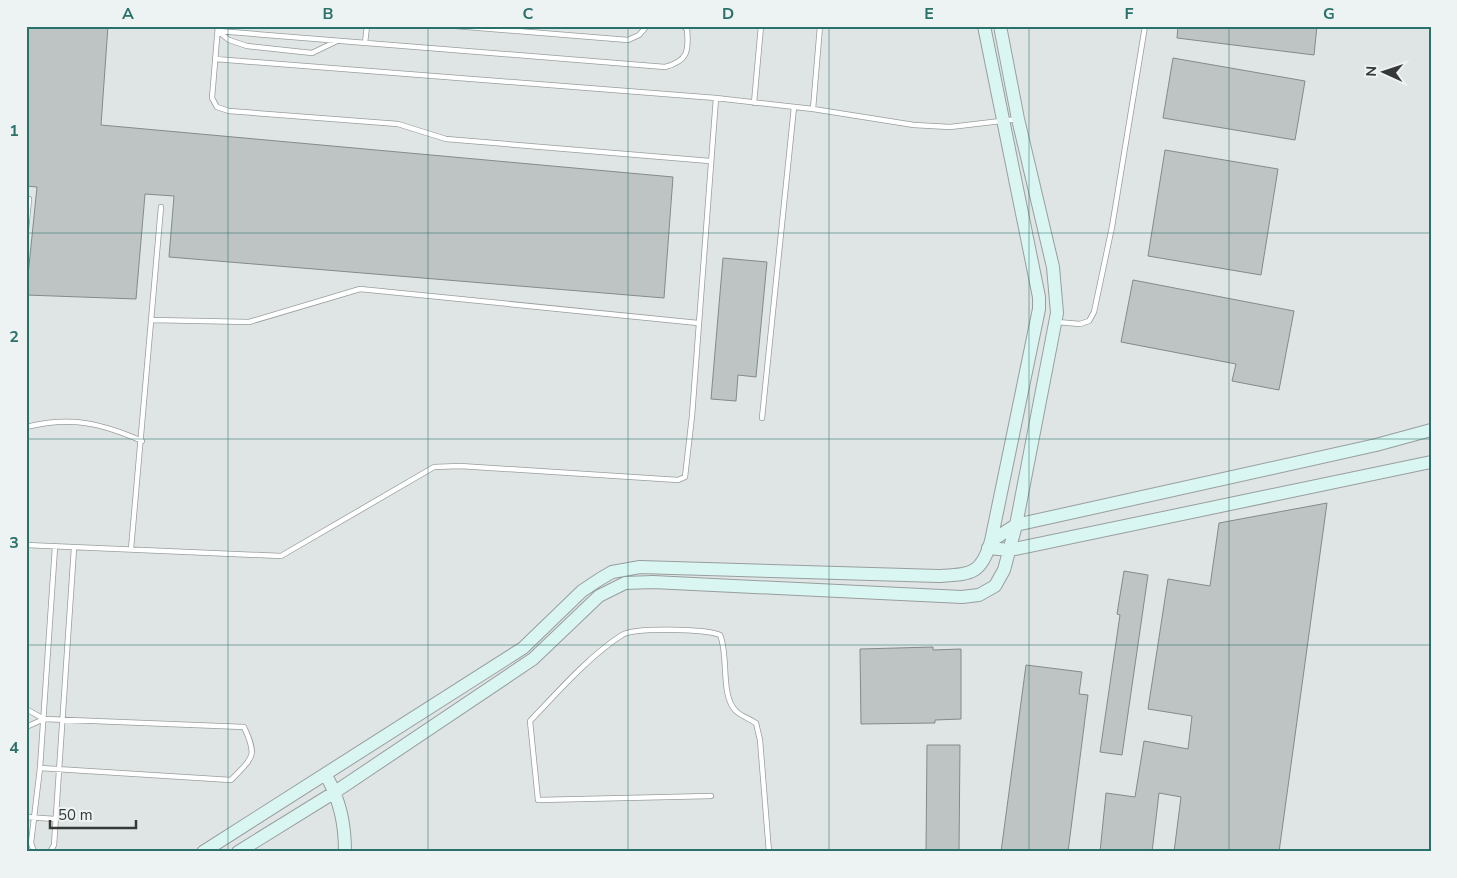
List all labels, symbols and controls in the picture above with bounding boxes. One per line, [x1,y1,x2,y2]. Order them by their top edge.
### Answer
text: A [122,3,134,25]
text: B [322,3,334,25]
text: C [523,3,534,25]
text: D [722,3,734,25]
text: E [924,3,934,25]
text: F [1125,3,1134,25]
text: G [1323,3,1335,25]
north arrow [1360,48,1410,98]
text: N [1362,66,1381,77]
text: 1 [9,120,19,142]
text: 2 [9,326,19,348]
text: 3 [9,532,19,554]
text: 4 [9,737,19,759]
scale bar [50,798,136,830]
text: 50 m [58,805,93,825]

